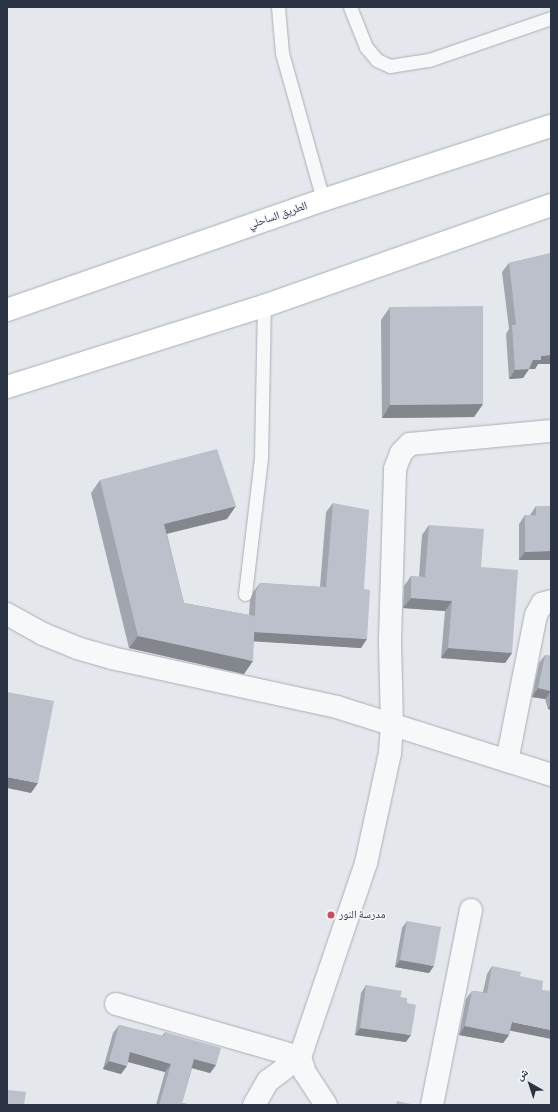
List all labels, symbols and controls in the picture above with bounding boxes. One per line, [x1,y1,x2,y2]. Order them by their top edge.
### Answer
street label: الطريق الساحلي [247,200,309,232]
place label: مدرسة النور [339,908,385,922]
marker: مدرسة النور [326,910,336,920]
north arrow [510,1064,550,1104]
text: ش [513,1065,531,1084]

